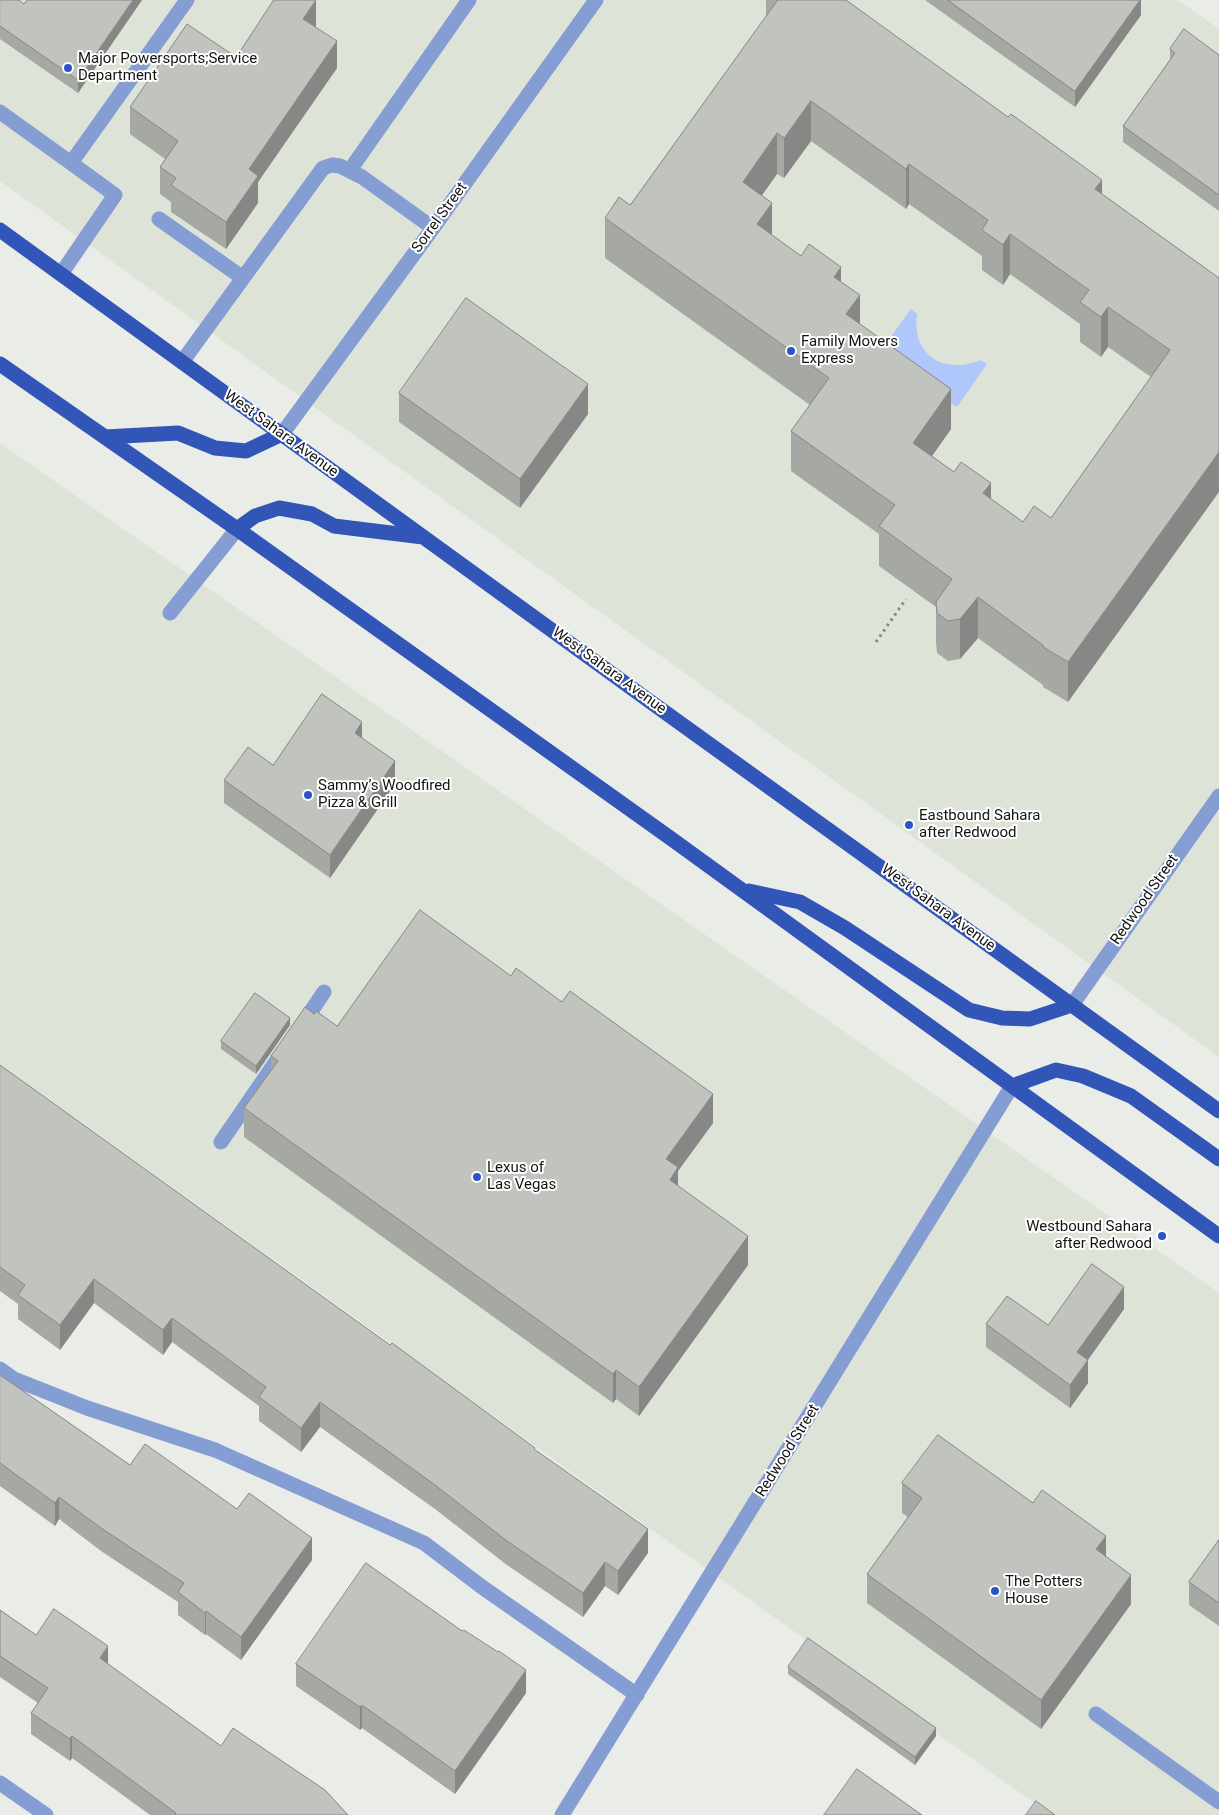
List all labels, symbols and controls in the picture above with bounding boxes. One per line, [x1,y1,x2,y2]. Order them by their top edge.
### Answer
place label: Major Powersports;Service Department [78,50,257,85]
marker: Major Powersports;Service Department [62,62,74,74]
street label: Sorrel Street [409,179,471,257]
place label: Family Movers Express [801,333,898,368]
marker: Family Movers Express [785,345,797,357]
street label: West Sahara Avenue [220,387,342,481]
street label: West Sahara Avenue [548,624,670,718]
place label: Sammy’s Woodfired Pizza & Grill [318,777,451,812]
marker: Sammy’s Woodfired Pizza & Grill [302,789,314,801]
place label: Eastbound Sahara after Redwood [919,807,1040,842]
marker: Eastbound Sahara after Redwood [903,819,915,831]
street label: Redwood Street [1107,852,1183,948]
street label: West Sahara Avenue [877,861,999,955]
place label: Lexus of Las Vegas [487,1159,556,1194]
marker: Lexus of Las Vegas [471,1171,483,1183]
place label: Westbound Sahara after Redwood [1026,1218,1152,1253]
marker: Westbound Sahara after Redwood [1156,1230,1168,1242]
street label: Redwood Street [752,1401,824,1501]
place label: The Potters House [1005,1573,1082,1608]
marker: The Potters House [989,1585,1001,1597]

